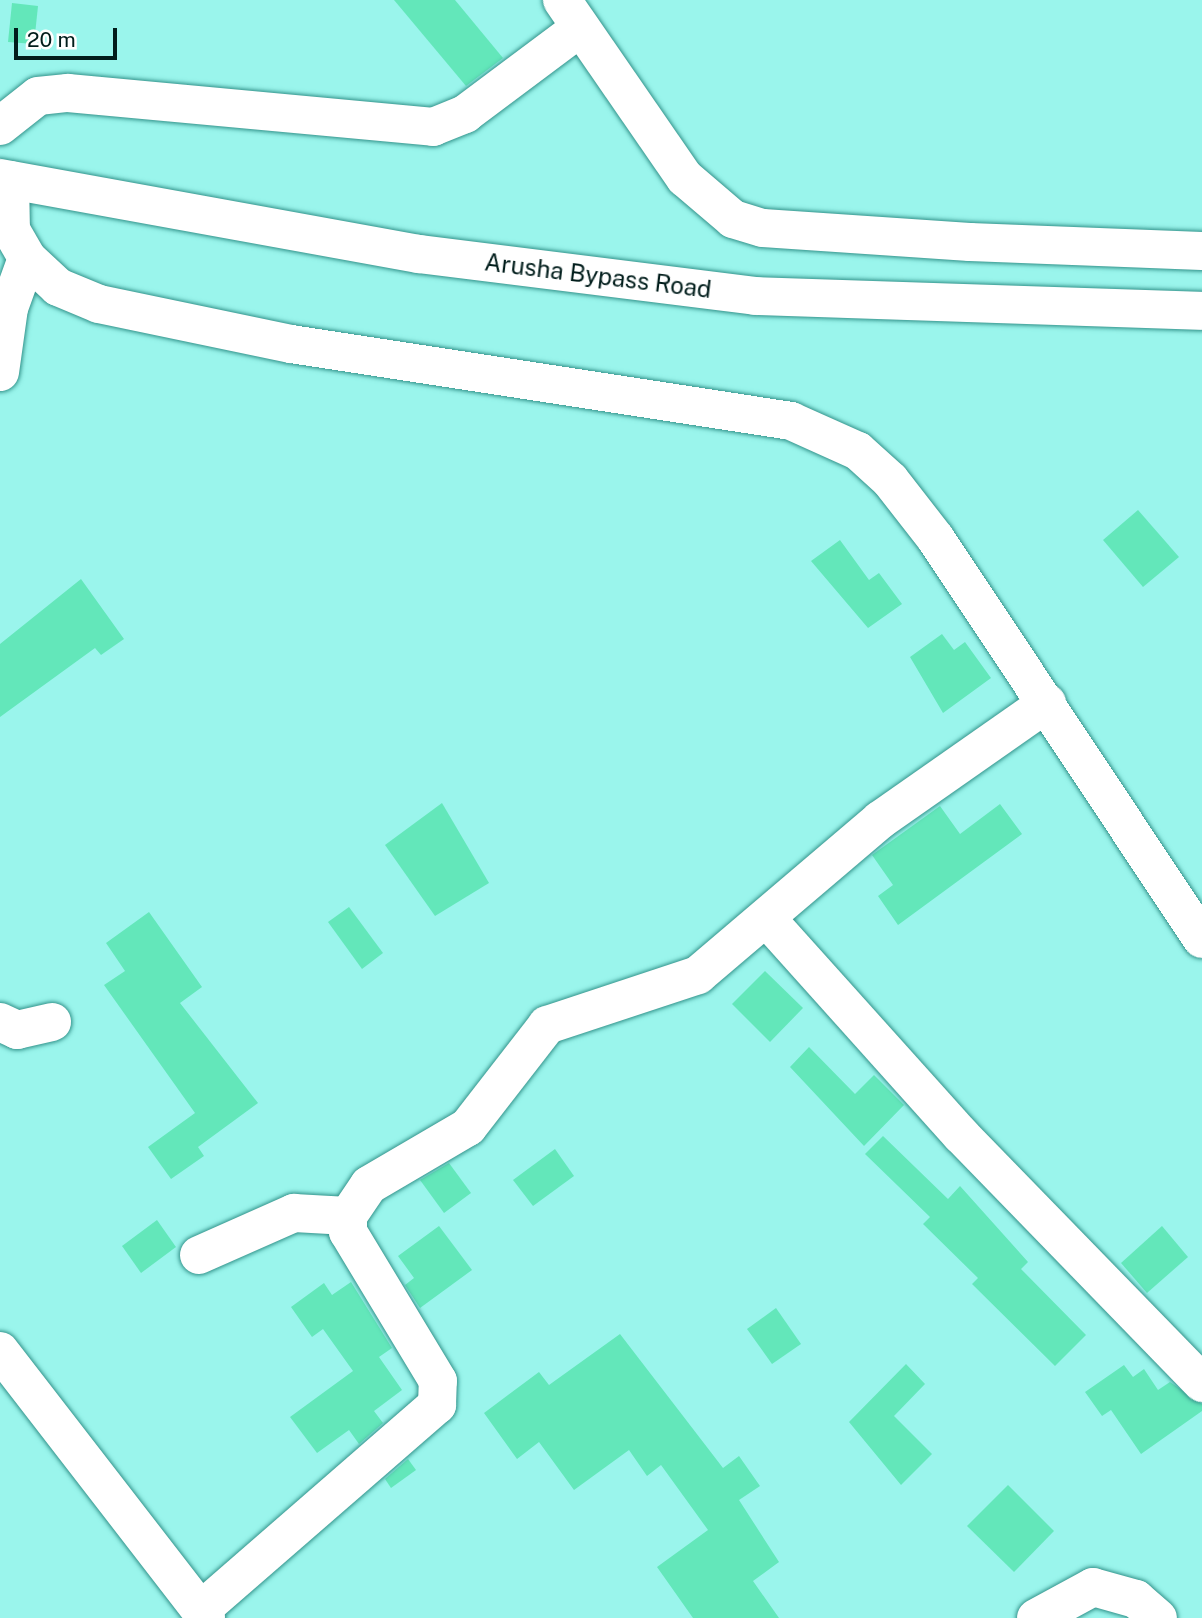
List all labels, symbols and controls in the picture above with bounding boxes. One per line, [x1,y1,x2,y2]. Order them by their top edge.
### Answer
scale bar [18,14,121,58]
text: 20 m [27,27,76,52]
street label: Arusha Bypass Road [483,248,713,304]

